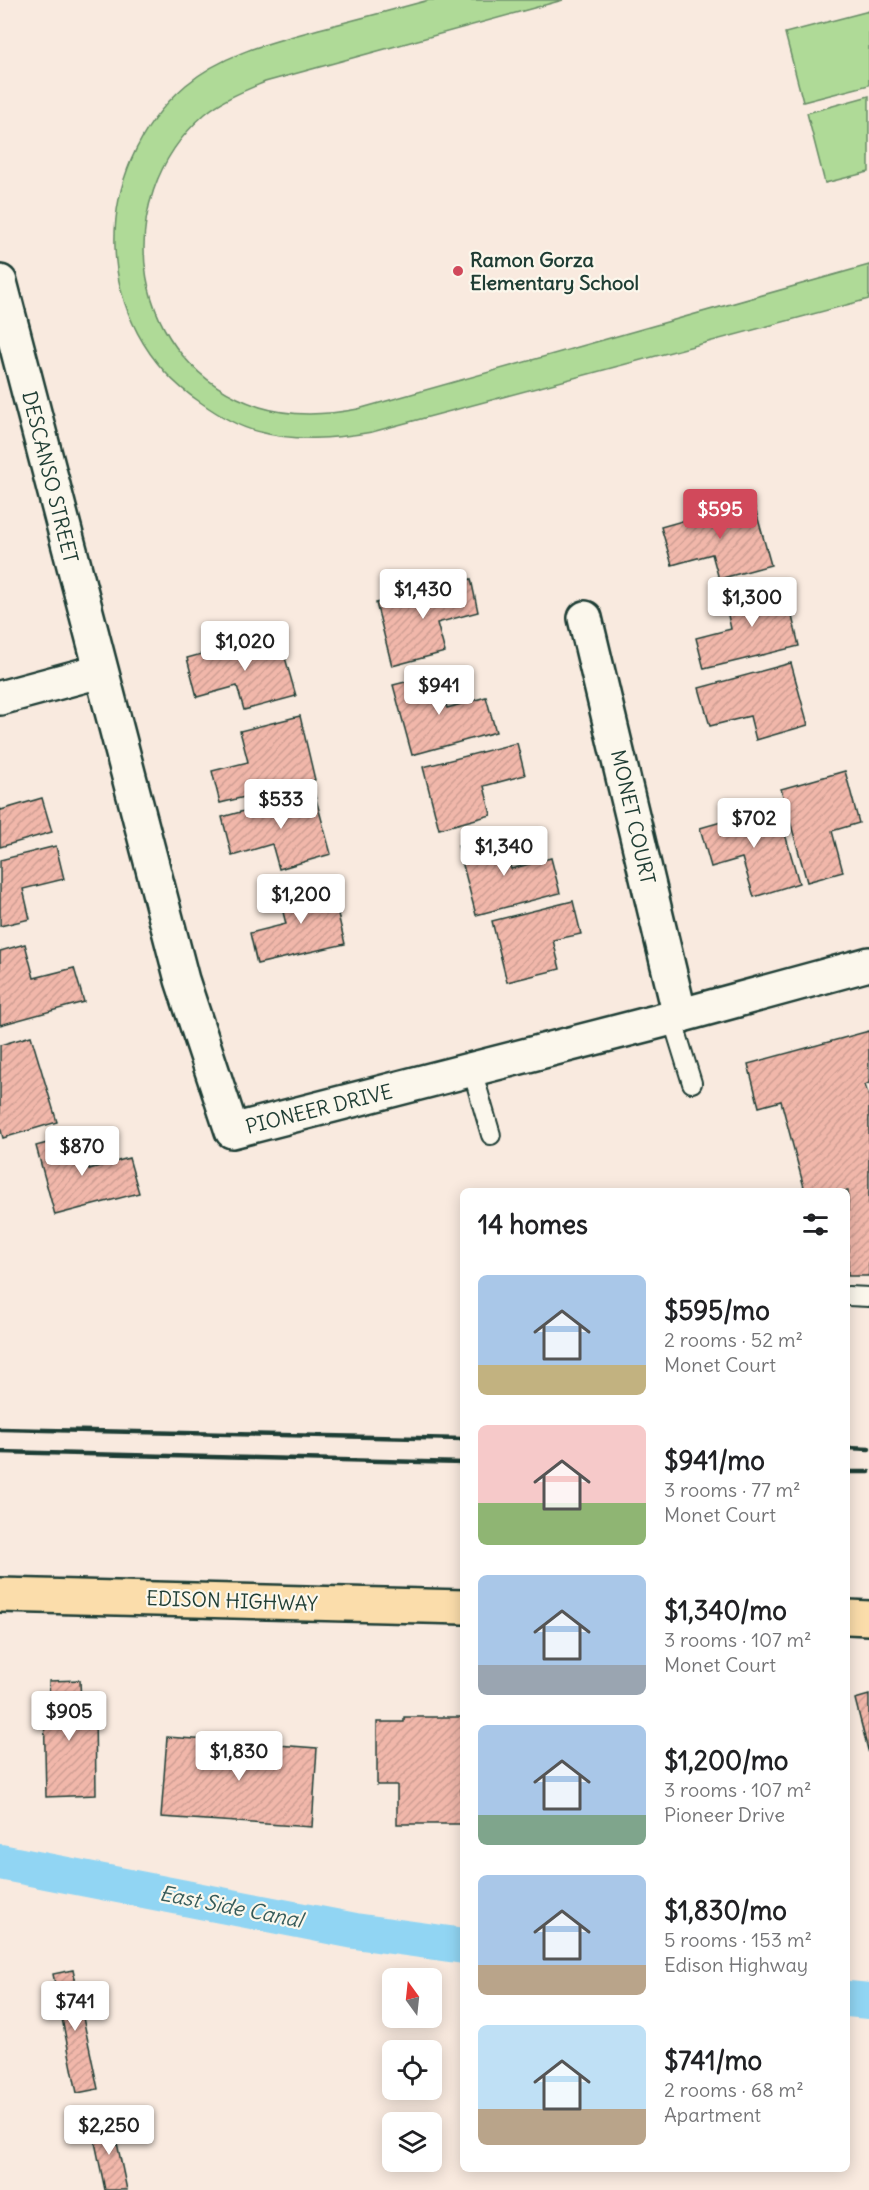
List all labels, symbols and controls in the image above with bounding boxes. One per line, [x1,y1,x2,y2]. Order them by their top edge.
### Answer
place label: Ramon Gorza Elementary School [470,247,639,295]
marker: Ramon Gorza Elementary School [451,264,465,278]
street label: DESCANSO STREET [17,388,84,565]
pin: $595 [684,489,756,540]
text: $595 [697,496,743,521]
pin: $1,430 [374,569,472,620]
text: $1,430 [394,576,452,601]
pin: $1,300 [703,577,801,628]
text: $1,300 [722,584,782,609]
pin: $1,020 [196,621,294,672]
text: $1,020 [215,628,275,653]
pin: $941 [403,665,475,716]
text: $941 [418,672,460,697]
street label: MONET COURT [606,747,661,887]
pin: $533 [245,779,317,830]
text: $533 [258,786,304,811]
pin: $702 [718,798,790,849]
text: $702 [732,805,777,830]
pin: $1,340 [455,826,553,877]
text: $1,340 [475,833,533,858]
pin: $1,200 [252,874,350,925]
text: $1,200 [271,881,331,906]
street label: PIONEER DRIVE [243,1078,395,1139]
pin: $870 [46,1126,118,1177]
text: $870 [59,1133,105,1158]
text: 14 homes [478,1208,588,1241]
icon: filters [799,1208,832,1241]
text: $595/mo [664,1294,770,1327]
icon: home [526,1299,598,1371]
text: 2 rooms · 52 m² [664,1327,803,1352]
text: Monet Court [664,1352,776,1377]
text: $941/mo [664,1444,765,1477]
icon: home [526,1449,598,1521]
text: 3 rooms · 77 m² [664,1477,801,1502]
text: Monet Court [664,1502,776,1527]
street label: EDISON HIGHWAY [146,1585,318,1616]
text: $1,340/mo [664,1594,787,1627]
icon: home [526,1599,598,1671]
text: 3 rooms · 107 m² [664,1627,812,1652]
text: Monet Court [664,1652,776,1677]
pin: $905 [33,1691,105,1742]
text: $905 [45,1698,93,1723]
pin: $1,830 [190,1731,288,1782]
text: $1,830 [210,1738,268,1763]
text: $1,200/mo [664,1744,788,1777]
icon: home [526,1749,598,1821]
text: 3 rooms · 107 m² [664,1777,812,1802]
text: Pioneer Drive [664,1802,785,1827]
water label: East Side Canal [157,1879,308,1934]
text: $1,830/mo [664,1894,787,1927]
icon: home [526,1899,598,1971]
text: 5 rooms · 153 m² [664,1927,812,1952]
text: Edison Highway [664,1952,808,1977]
north arrow [382,1968,442,2028]
map controls [382,1968,442,2172]
pin: $741 [39,1981,111,2032]
text: $741 [55,1988,95,2013]
button: locate [382,2040,442,2100]
text: $741/mo [664,2044,762,2077]
icon: home [526,2049,598,2121]
text: 2 rooms · 68 m² [664,2077,804,2102]
text: Apartment [664,2102,761,2127]
pin: $2,250 [60,2105,158,2156]
text: $2,250 [78,2112,140,2137]
button: layers [382,2112,442,2172]

